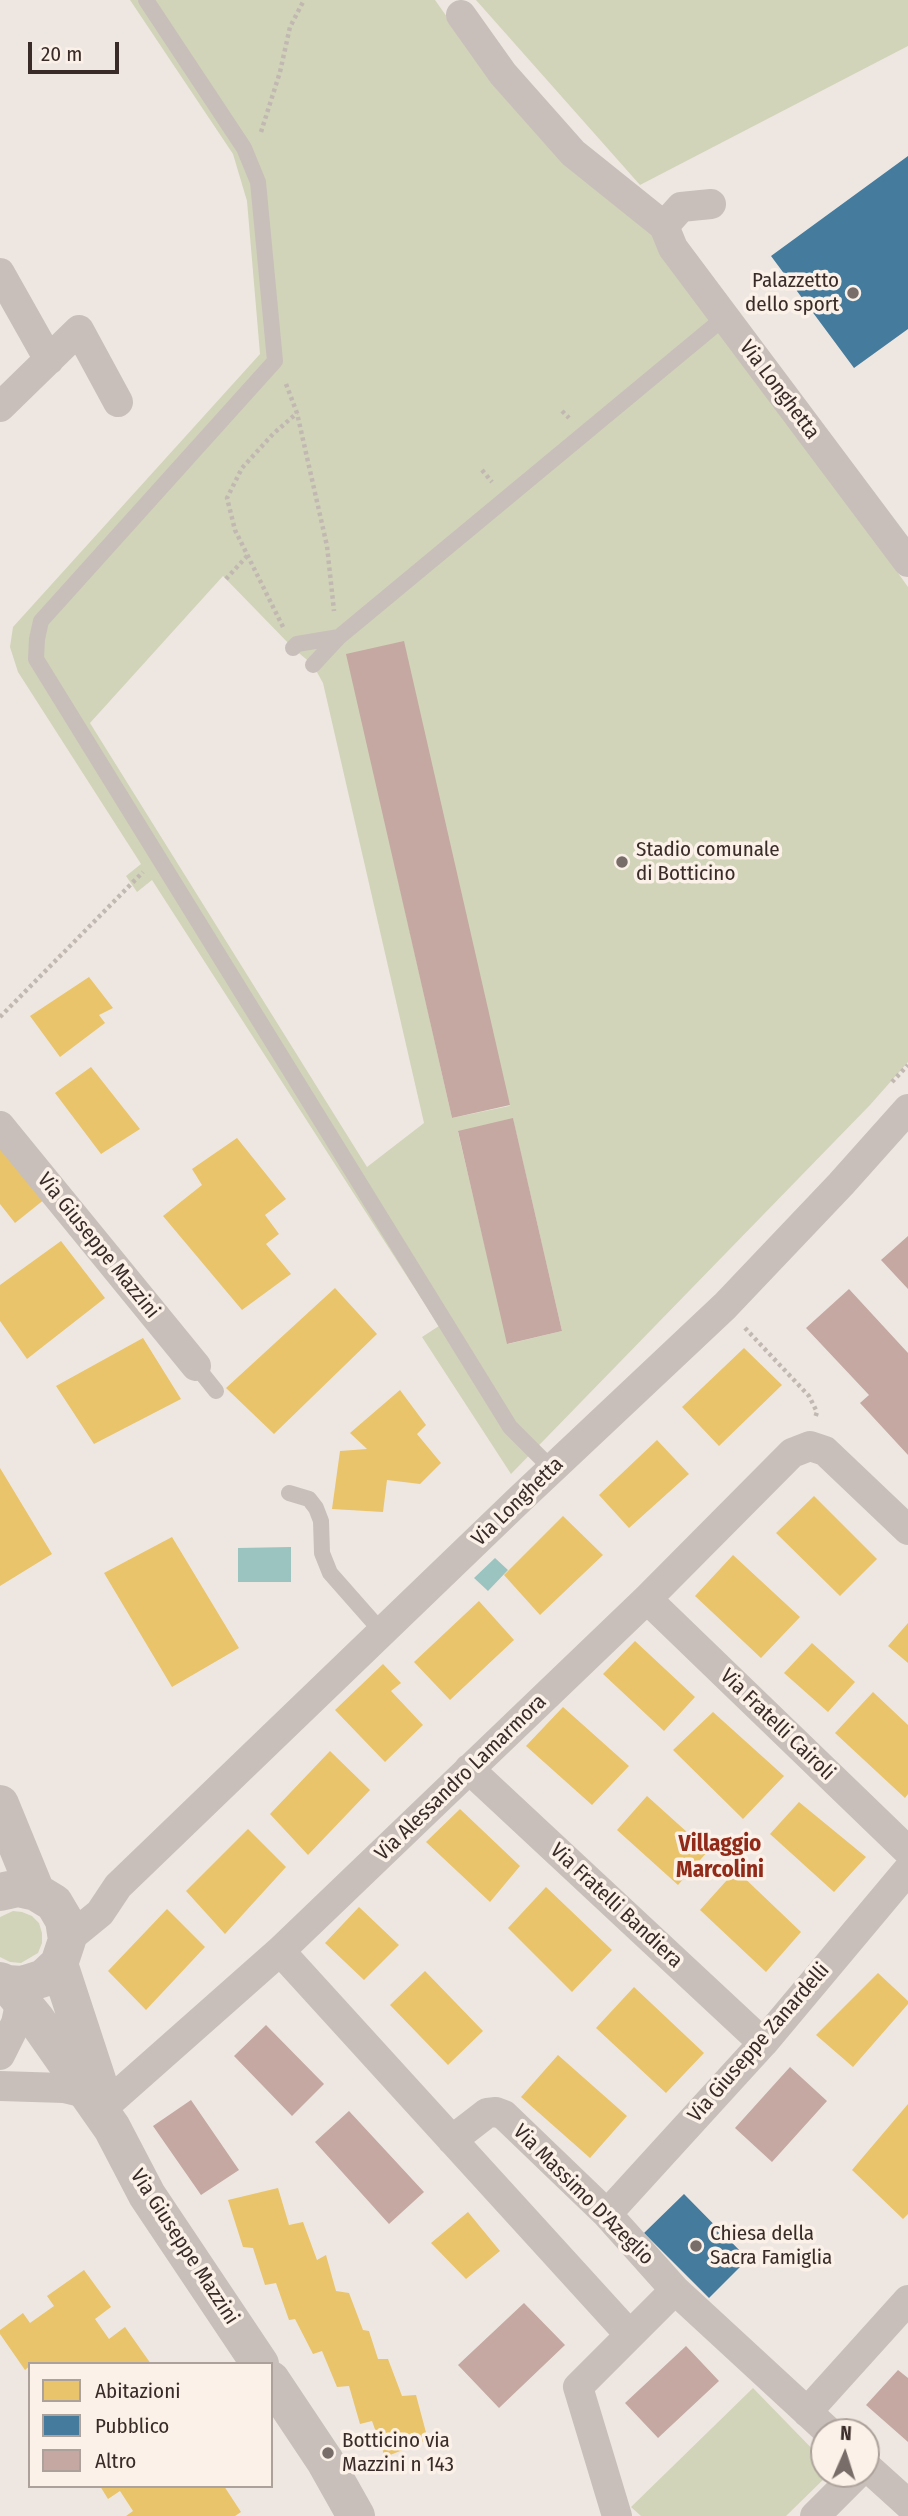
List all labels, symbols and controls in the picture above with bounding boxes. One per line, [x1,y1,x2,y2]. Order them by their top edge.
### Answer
scale bar [32,28,122,72]
text: 20 m [41,41,82,67]
place label: Palazzetto dello sport [745,268,839,318]
marker: Palazzetto dello sport [845,285,861,301]
street label: Via Longhetta [734,336,824,444]
place label: Stadio comunale di Botticino [636,837,780,887]
marker: Stadio comunale di Botticino [614,854,630,870]
street label: Via Giuseppe Mazzini [32,1168,164,1324]
street label: Via Longhetta [467,1452,569,1552]
street label: Via Fratelli Cairoli [714,1664,840,1786]
street label: Via Alessandro Lamarmora [370,1690,552,1866]
district label: Villaggio Marcolini [676,1831,764,1885]
street label: Via Fratelli Bandiera [545,1838,687,1974]
street label: Via Giuseppe Zanardelli [683,1958,835,2128]
street label: Via Massimo D'Azeglio [507,2119,659,2271]
street label: Via Giuseppe Mazzini [124,2165,244,2329]
place label: Chiesa della Sacra Famiglia [710,2221,832,2271]
marker: Chiesa della Sacra Famiglia [688,2238,704,2254]
legend [28,2362,273,2488]
text: Abitazioni [95,2378,181,2404]
text: Pubblico [95,2413,169,2439]
north arrow [810,2418,880,2488]
text: N [840,2422,852,2445]
place label: Botticino via Mazzini n 143 [342,2428,454,2478]
marker: Botticino via Mazzini n 143 [320,2445,336,2461]
text: Altro [95,2448,136,2474]

